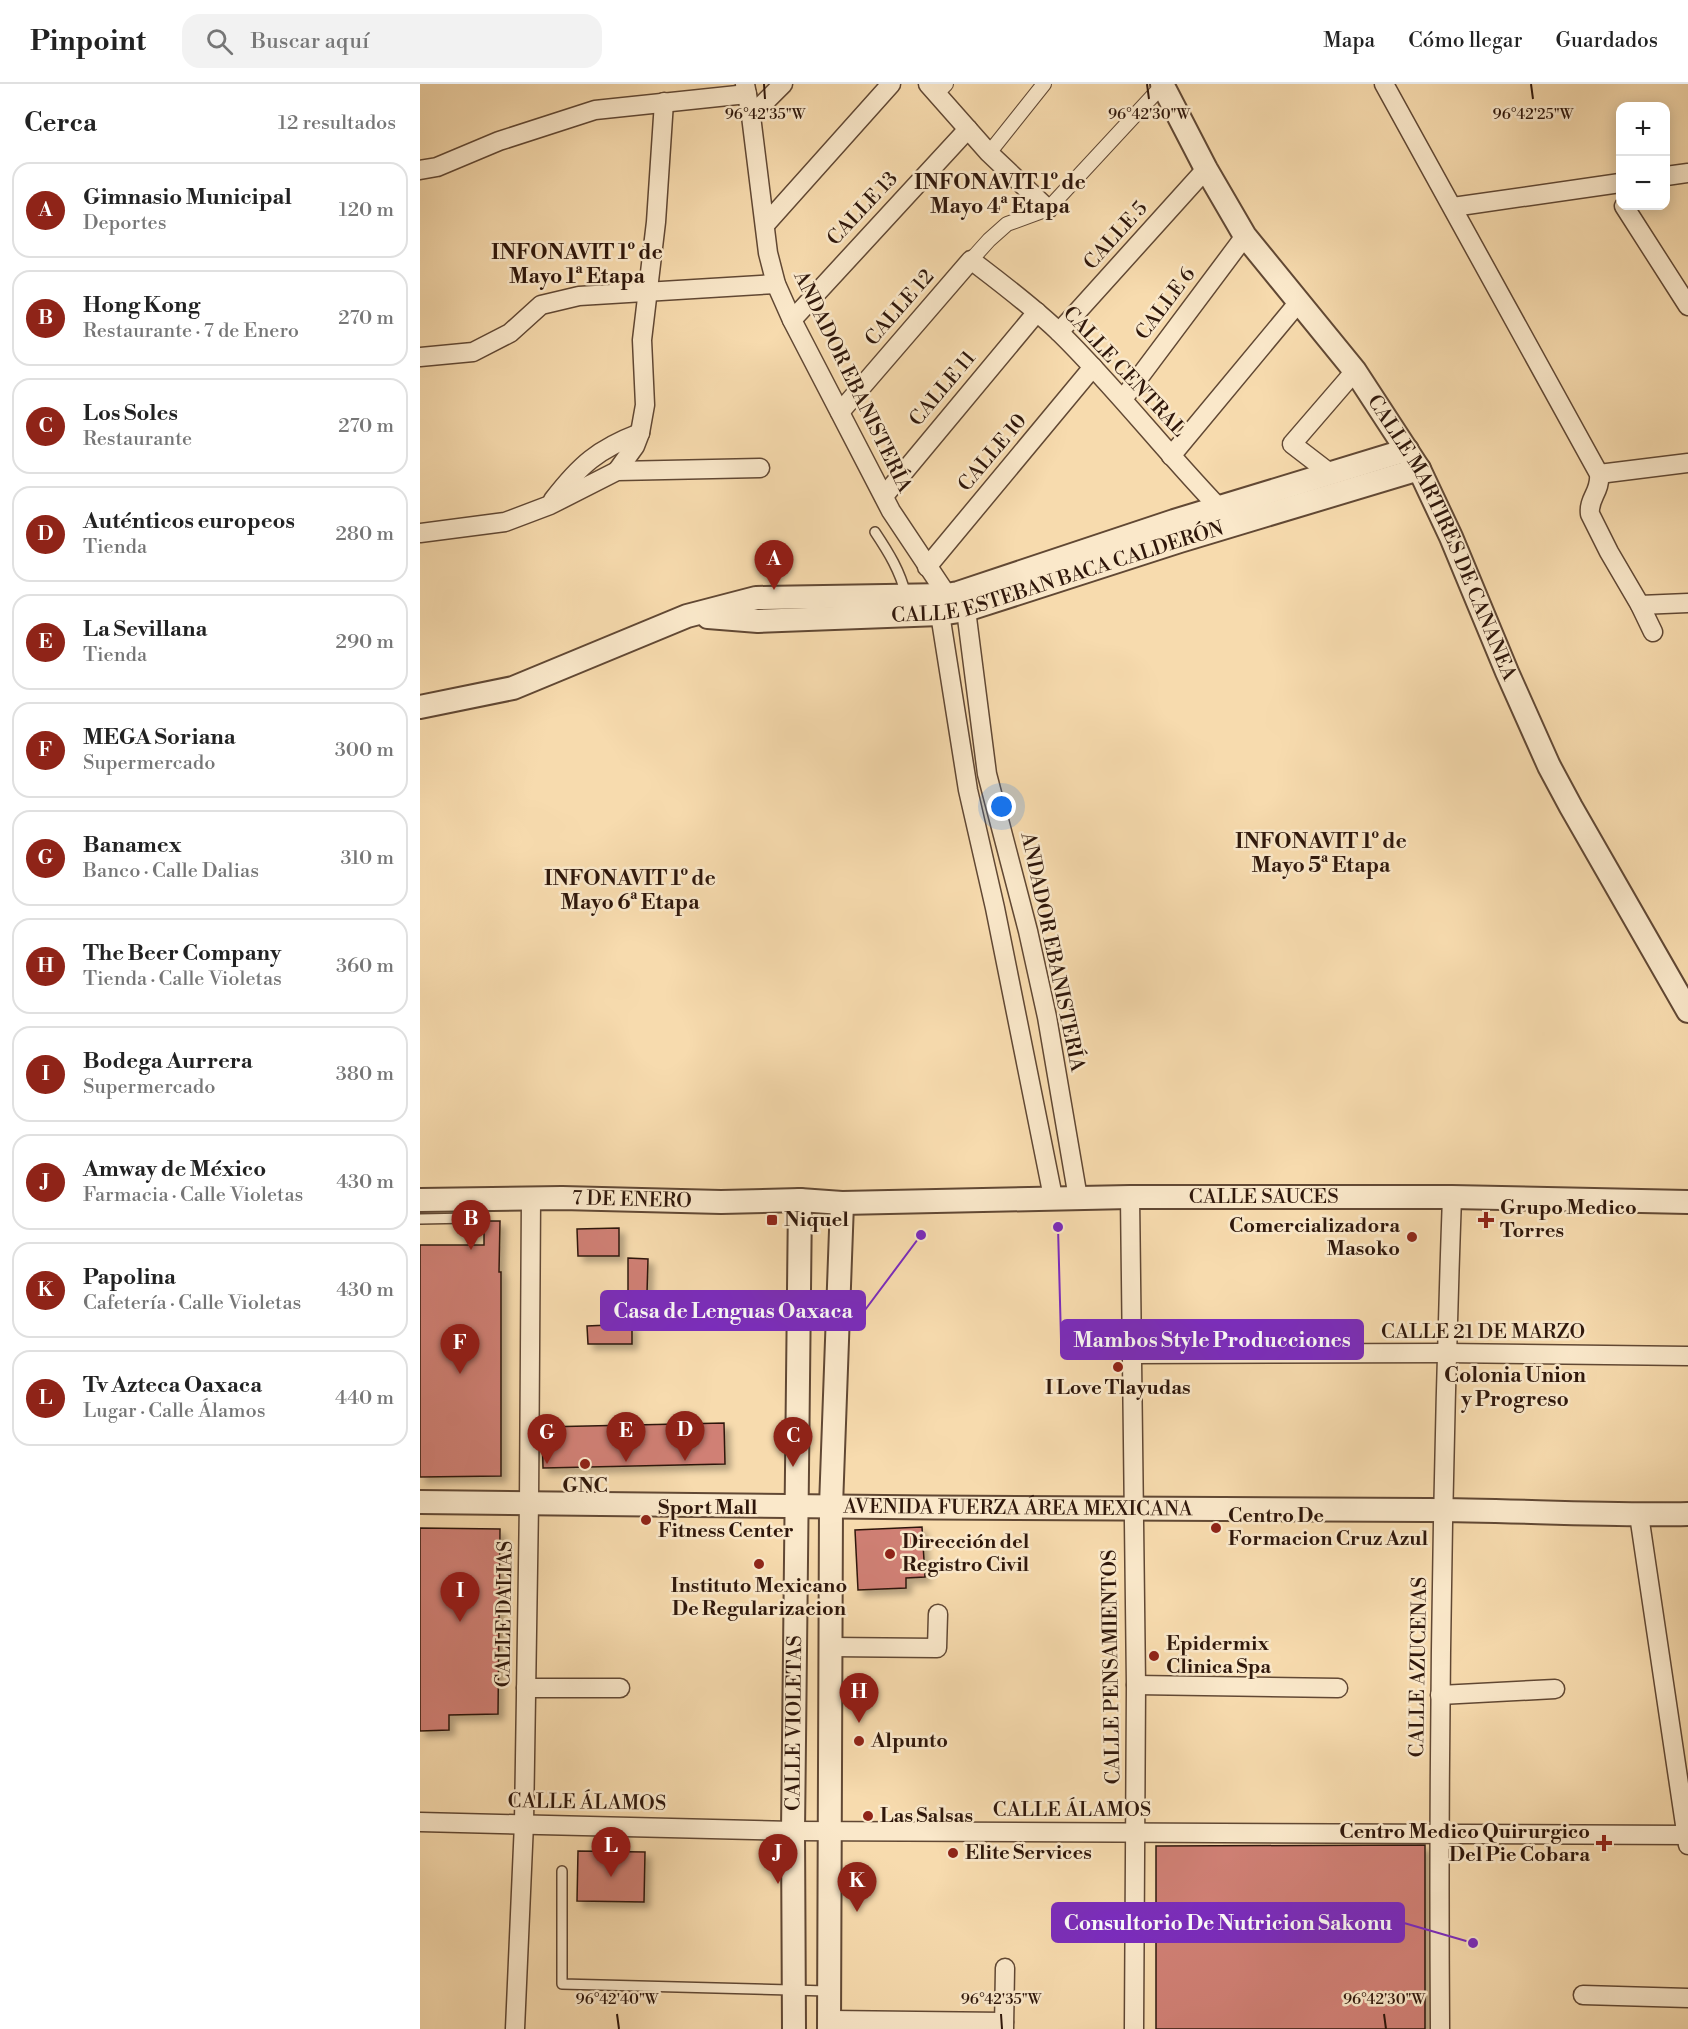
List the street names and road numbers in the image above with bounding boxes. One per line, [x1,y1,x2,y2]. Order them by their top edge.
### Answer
street label: CALLE 13 [822,167,904,251]
street label: CALLE 5 [1079,197,1153,275]
street label: CALLE 6 [1131,263,1201,345]
street label: CALLE 12 [860,265,940,351]
street label: ANDADOR EBANISTERÍA [787,266,918,498]
street label: CALLE CENTRAL [1057,302,1191,442]
street label: CALLE 11 [904,346,982,432]
street label: CALLE MARTIRES DE CANANEA [1361,390,1522,686]
street label: CALLE 10 [953,409,1033,497]
street label: CALLE ESTEBAN BACA CALDERÓN [891,516,1227,628]
street label: ANDADOR EBANISTERÍA [1014,829,1091,1075]
street label: CALLE SAUCES [1189,1185,1339,1210]
street label: 7 DE ENERO [572,1186,692,1214]
street label: CALLE 21 DE MARZO [1381,1320,1585,1345]
street label: AVENIDA FUERZA ÁREA MEXICANA [842,1494,1194,1522]
street label: CALLE DALIAS [491,1540,519,1688]
street label: CALLE PENSAMIENTOS [1097,1549,1127,1785]
street label: CALLE AZUCENAS [1405,1576,1433,1758]
street label: CALLE VIOLETAS [781,1635,808,1811]
street label: CALLE ÁLAMOS [507,1788,667,1817]
street label: CALLE ÁLAMOS [993,1797,1151,1823]

